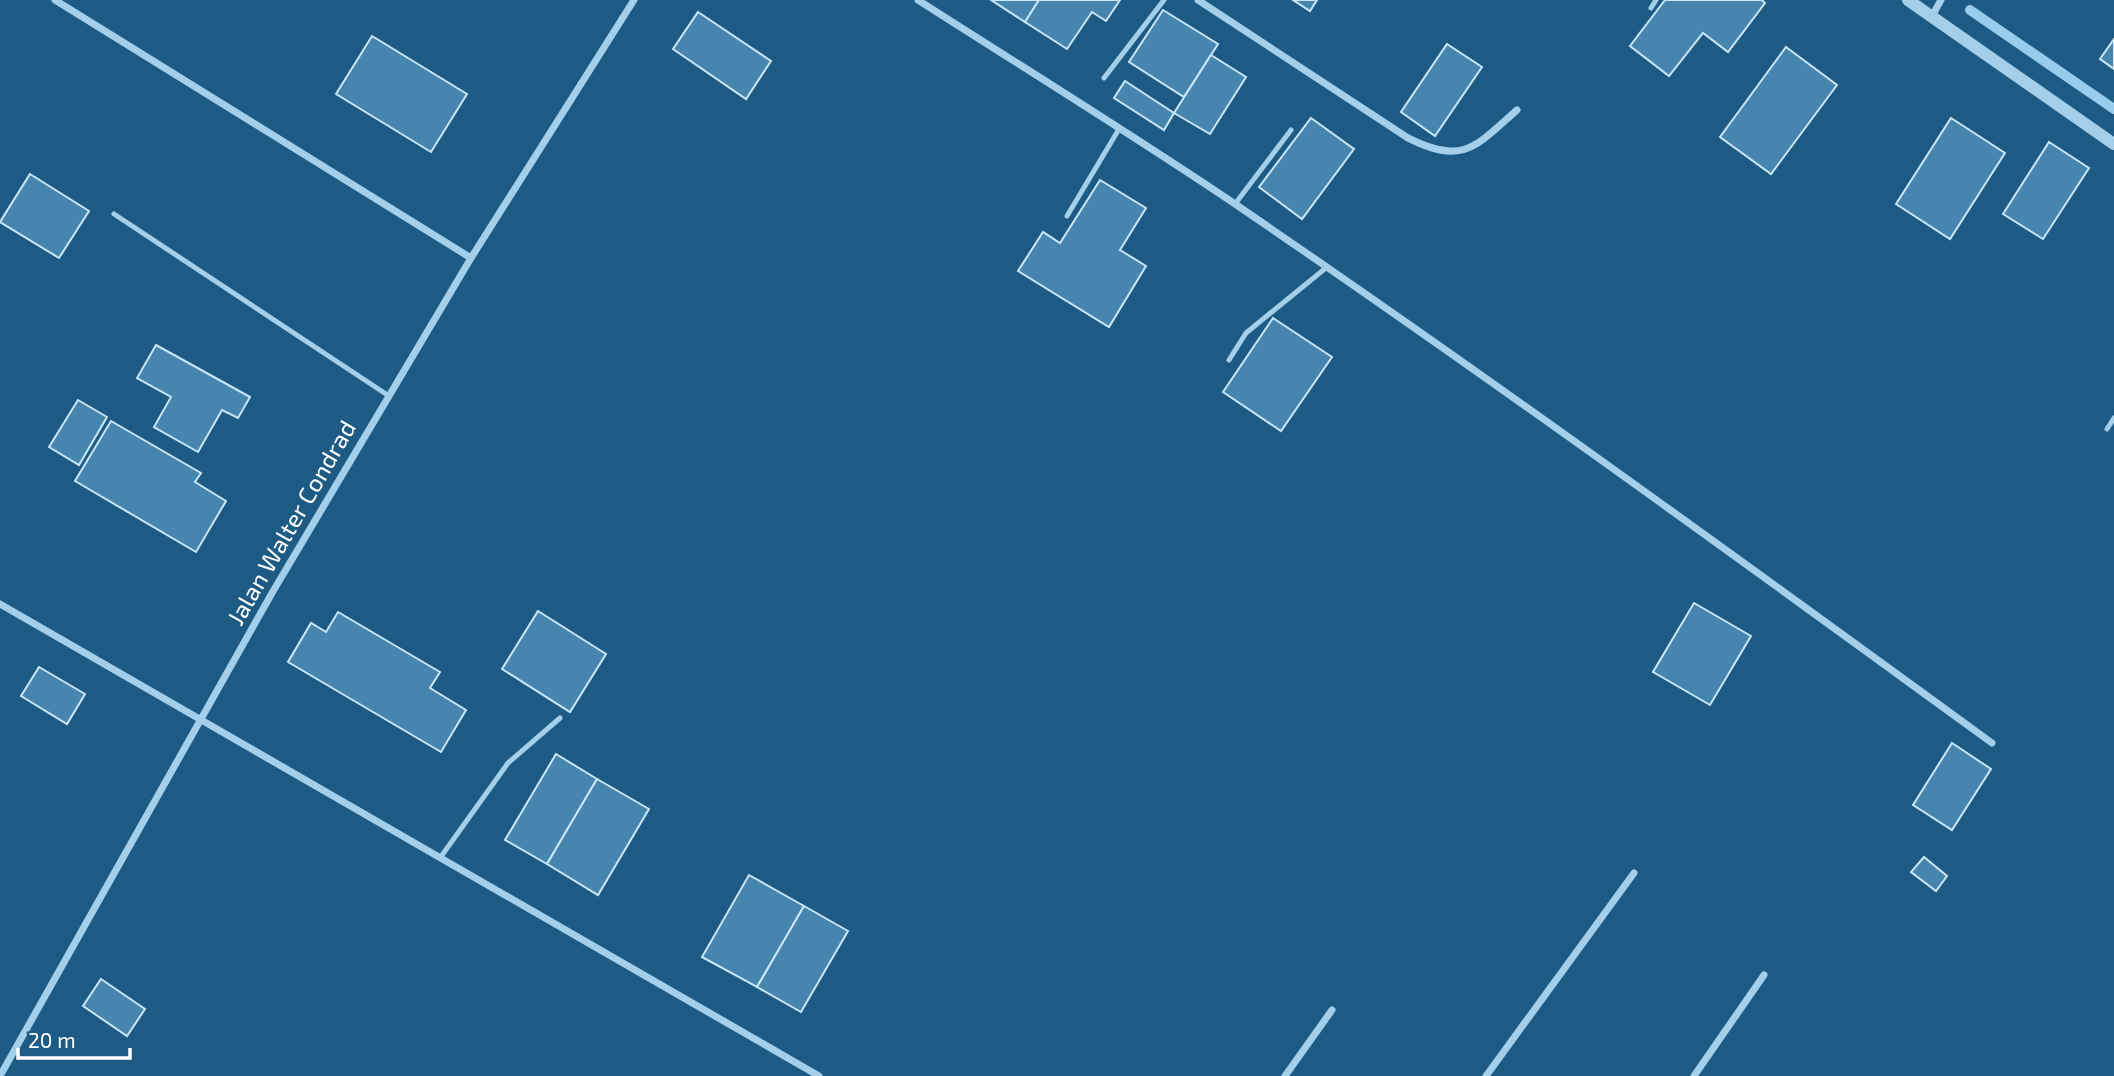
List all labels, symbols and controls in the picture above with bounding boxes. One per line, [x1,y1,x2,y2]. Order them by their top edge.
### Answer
street label: Jalan Walter Condrad [220,415,361,630]
scale bar [18,1016,130,1060]
text: 20 m [28,1027,76,1052]

